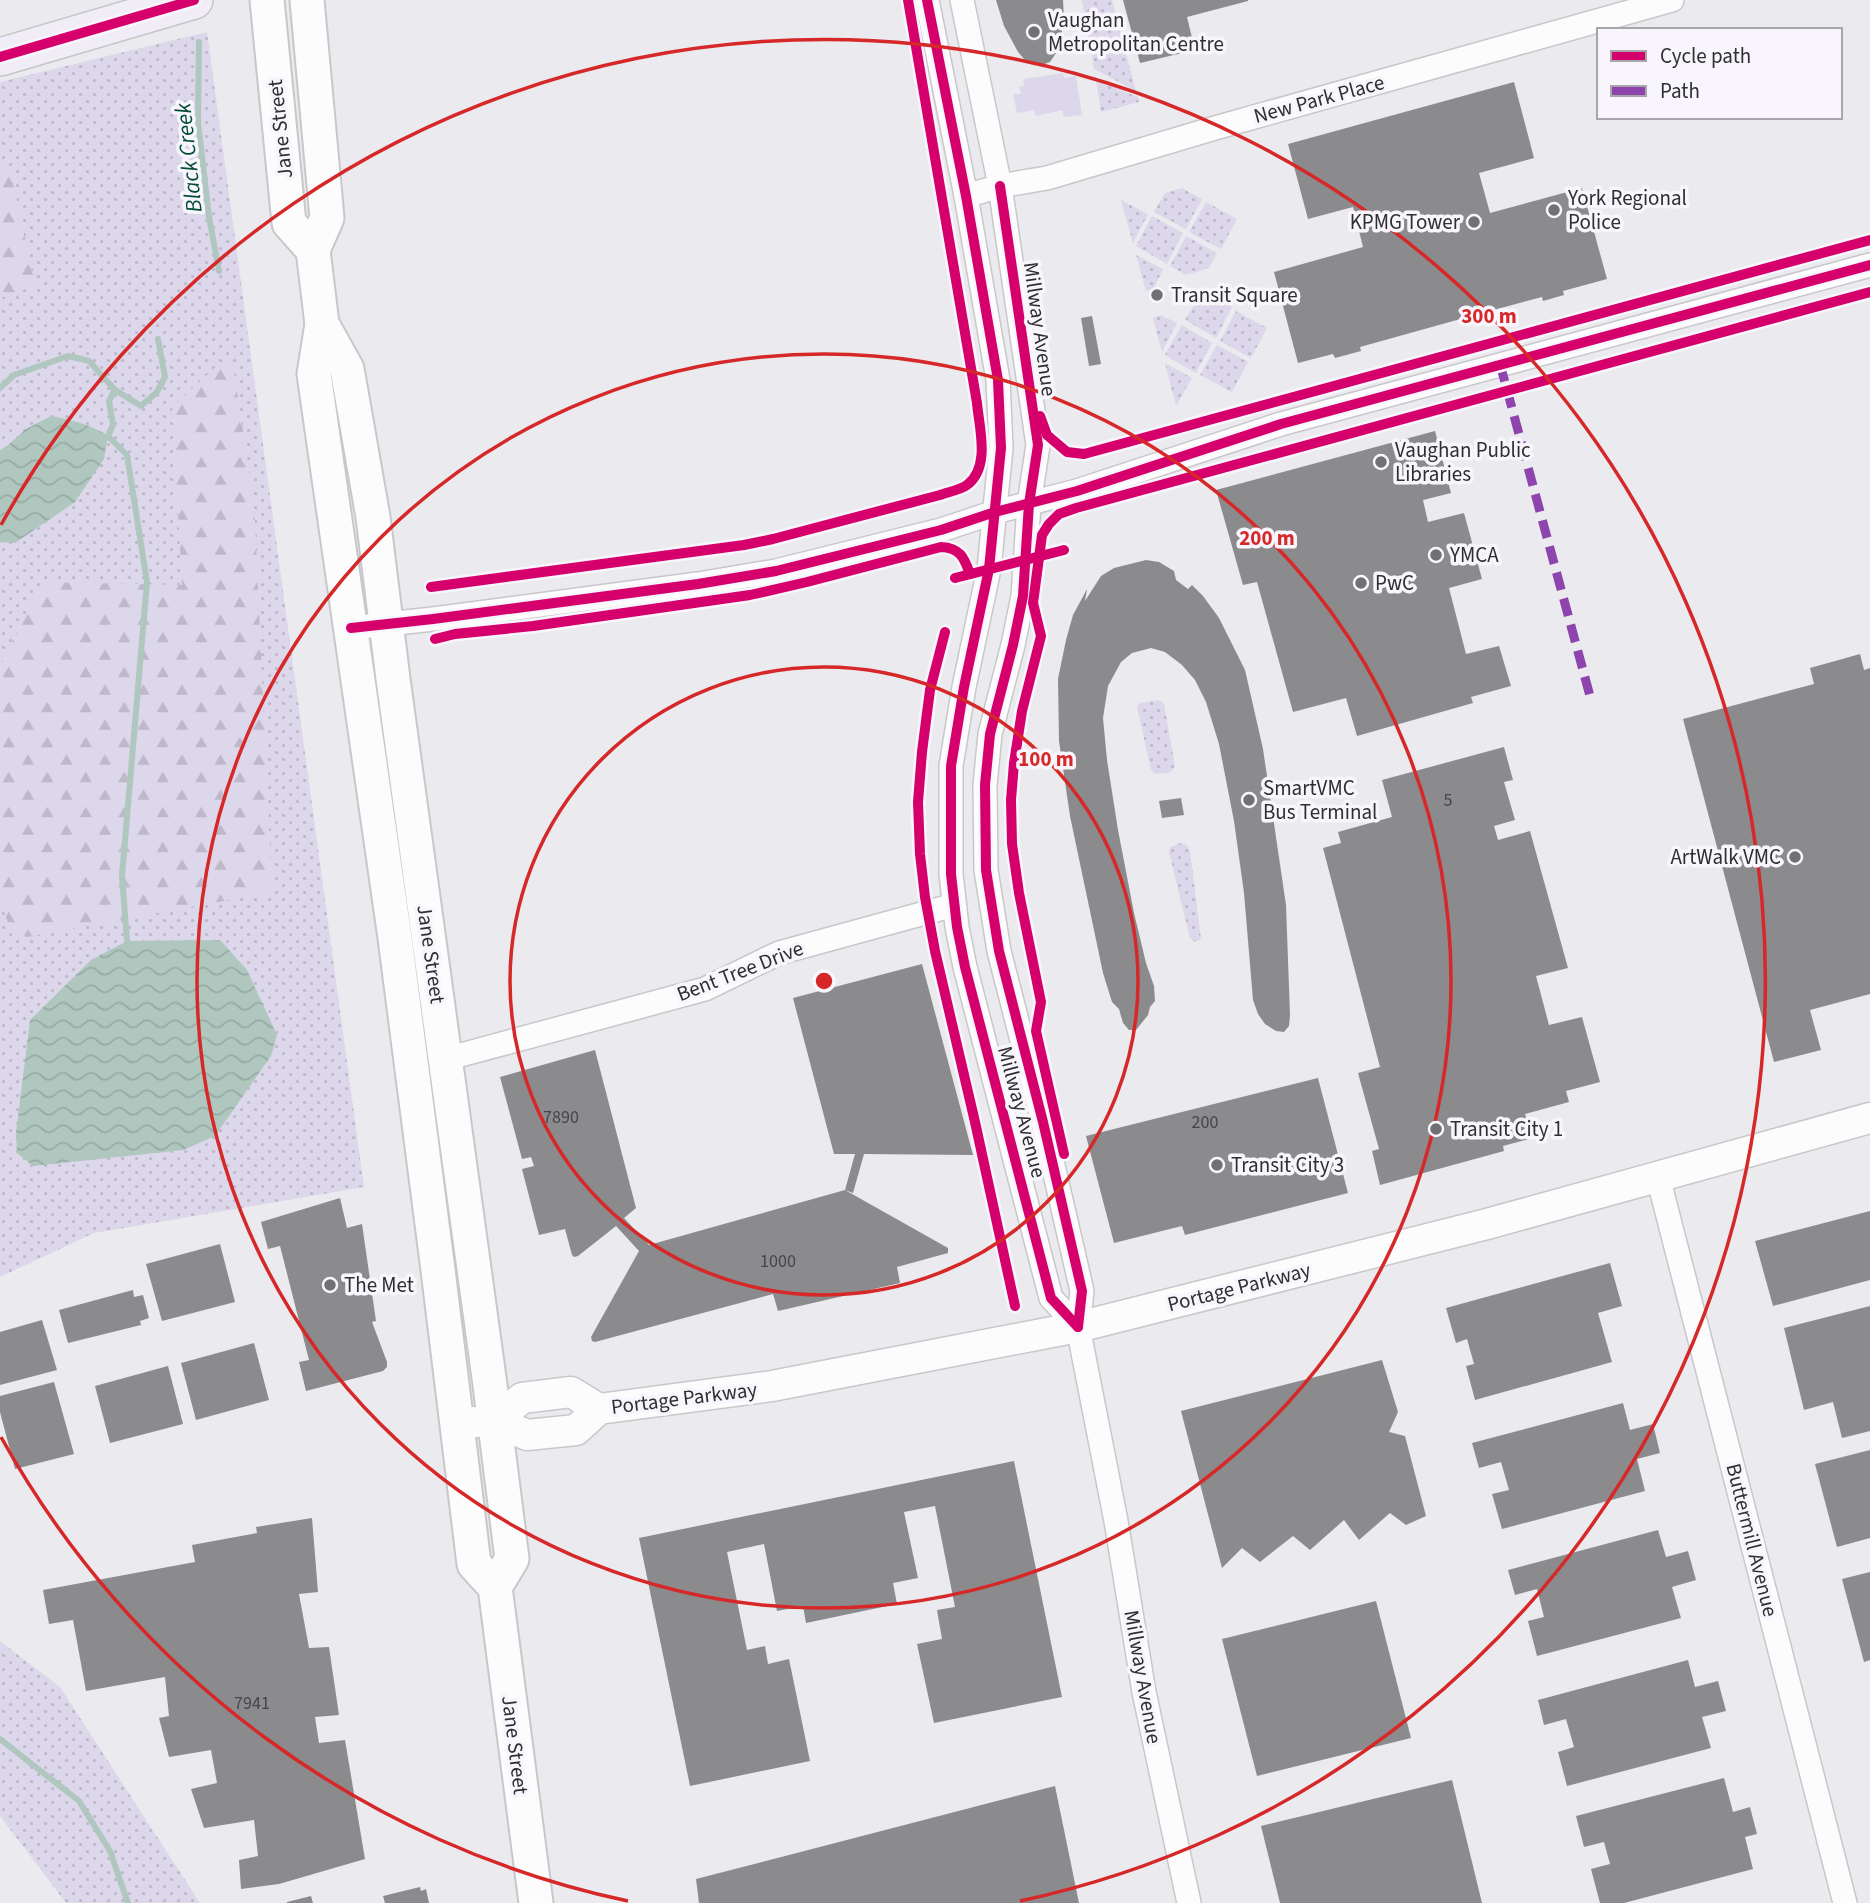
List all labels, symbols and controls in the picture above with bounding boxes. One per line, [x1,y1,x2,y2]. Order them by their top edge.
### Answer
place label: Vaughan Metropolitan Centre [1048,5,1224,59]
marker: Vaughan Metropolitan Centre [1026,24,1042,40]
legend [1597,28,1842,119]
text: Cycle path [1660,41,1751,71]
street label: New Park Place [1250,67,1388,131]
text: Path [1660,76,1700,106]
street label: Jane Street [260,78,300,180]
water label: Black Creek [166,100,211,214]
place label: York Regional Police [1567,183,1687,237]
marker: York Regional Police [1546,202,1562,218]
place label: KPMG Tower [1350,207,1461,237]
marker: KPMG Tower [1466,214,1482,230]
street label: Millway Avenue [1016,260,1064,398]
place label: Transit Square [1171,280,1298,310]
marker: Transit Square [1149,287,1165,303]
text: 300 m [1461,301,1517,331]
place label: Vaughan Public Libraries [1395,435,1531,489]
marker: Vaughan Public Libraries [1373,454,1389,470]
text: 200 m [1239,523,1295,553]
place label: YMCA [1449,540,1499,570]
marker: YMCA [1428,547,1444,563]
place label: PwC [1375,568,1414,598]
marker: PwC [1353,575,1369,591]
text: 100 m [1018,744,1074,774]
place label: SmartVMC Bus Terminal [1263,773,1377,827]
house number: 5 [1444,788,1453,813]
marker: SmartVMC Bus Terminal [1241,792,1257,808]
place label: ArtWalk VMC [1670,842,1781,872]
marker: ArtWalk VMC [1787,849,1803,865]
street label: Jane Street [409,903,453,1005]
street label: Bent Tree Drive [672,933,808,1009]
centre of rings [812,969,836,993]
street label: Millway Avenue [990,1043,1054,1181]
house number: 7890 [543,1105,579,1130]
house number: 200 [1192,1110,1218,1135]
place label: Transit City 1 [1450,1114,1563,1144]
marker: Transit City 1 [1428,1121,1444,1137]
place label: Transit City 3 [1231,1150,1344,1180]
marker: Transit City 3 [1209,1157,1225,1173]
house number: 1000 [760,1249,796,1274]
street label: Portage Parkway [1164,1255,1314,1319]
place label: The Met [344,1270,414,1300]
marker: The Met [322,1277,338,1293]
street label: Portage Parkway [609,1374,759,1422]
street label: Buttermill Avenue [1718,1460,1786,1620]
street label: Millway Avenue [1116,1608,1170,1746]
house number: 7941 [234,1691,270,1716]
street label: Jane Street [494,1694,536,1796]

